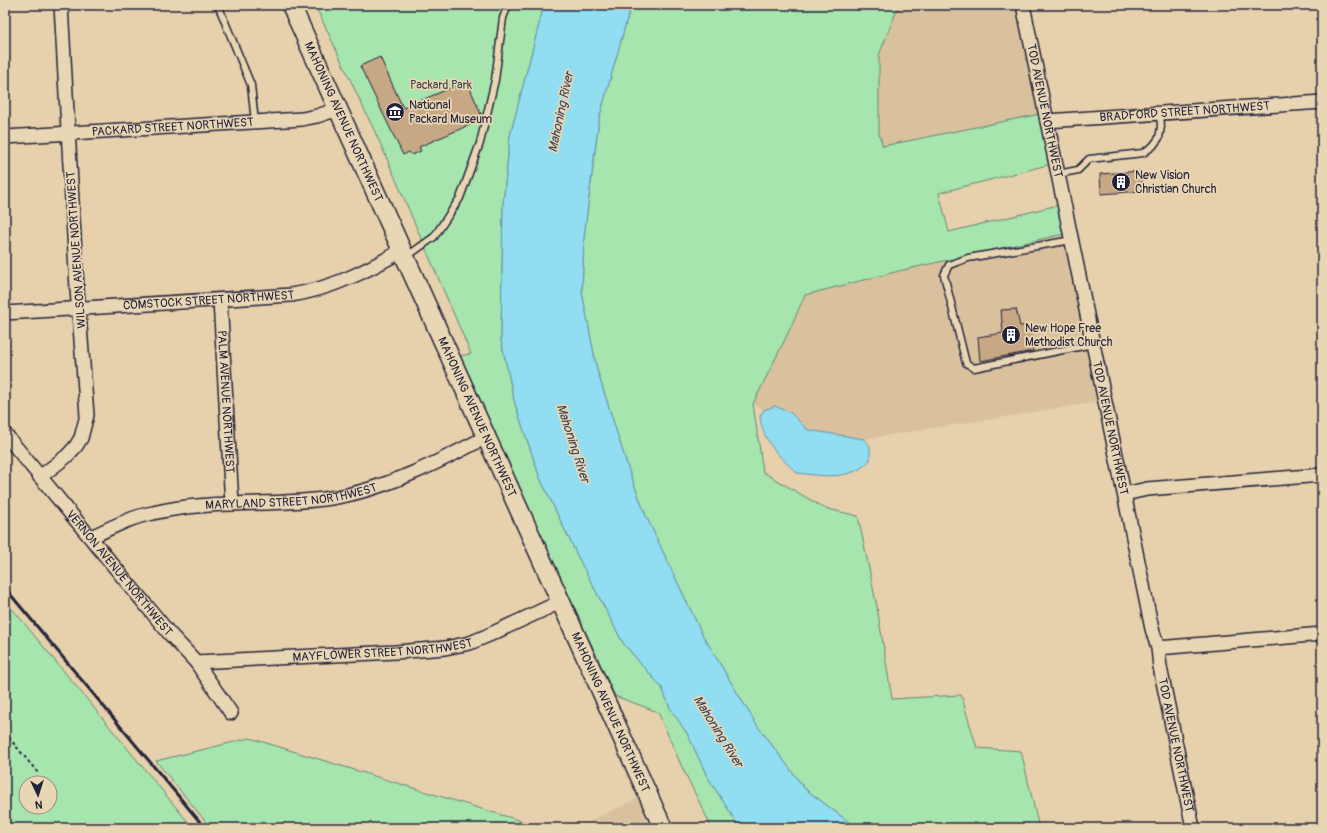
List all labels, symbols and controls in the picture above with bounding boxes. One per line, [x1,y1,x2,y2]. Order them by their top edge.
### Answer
street label: MAHONING AVENUE NORTHWEST [301,40,386,204]
street label: TOD AVENUE NORTHWEST [1023,43,1066,180]
water label: Mahoning River [545,68,578,154]
park label: Packard Park [410,78,472,93]
place label: National Packard Museum [409,98,493,127]
street label: BRADFORD STREET NORTHWEST [1099,99,1271,125]
museum icon: National Packard Museum [384,101,406,123]
street label: PACKARD STREET NORTHWEST [91,115,254,140]
place label: New Vision Christian Church [1135,168,1217,197]
street label: WILSON AVENUE NORTHWEST [63,170,89,329]
building icon: New Vision Christian Church [1110,171,1132,193]
street label: COMSTOCK STREET NORTHWEST [123,288,295,314]
place label: New Hope Free Methodist Church [1025,321,1113,350]
building icon: New Hope Free Methodist Church [1000,324,1022,346]
street label: PALM AVENUE NORTHWEST [214,330,237,474]
street label: MAHONING AVENUE NORTHWEST [434,335,519,500]
street label: TOD AVENUE NORTHWEST [1089,360,1131,497]
water label: Mahoning River [553,402,594,487]
street label: MARYLAND STREET NORTHWEST [205,480,379,513]
street label: VERNON AVENUE NORTHWEST [63,507,176,640]
street label: MAHONING AVENUE NORTHWEST [568,630,653,795]
street label: MAYFLOWER STREET NORTHWEST [292,636,474,665]
street label: TOD AVENUE NORTHWEST [1154,677,1197,814]
water label: Mahoning River [690,693,748,772]
north arrow [18,775,58,815]
text: N [34,798,43,811]

